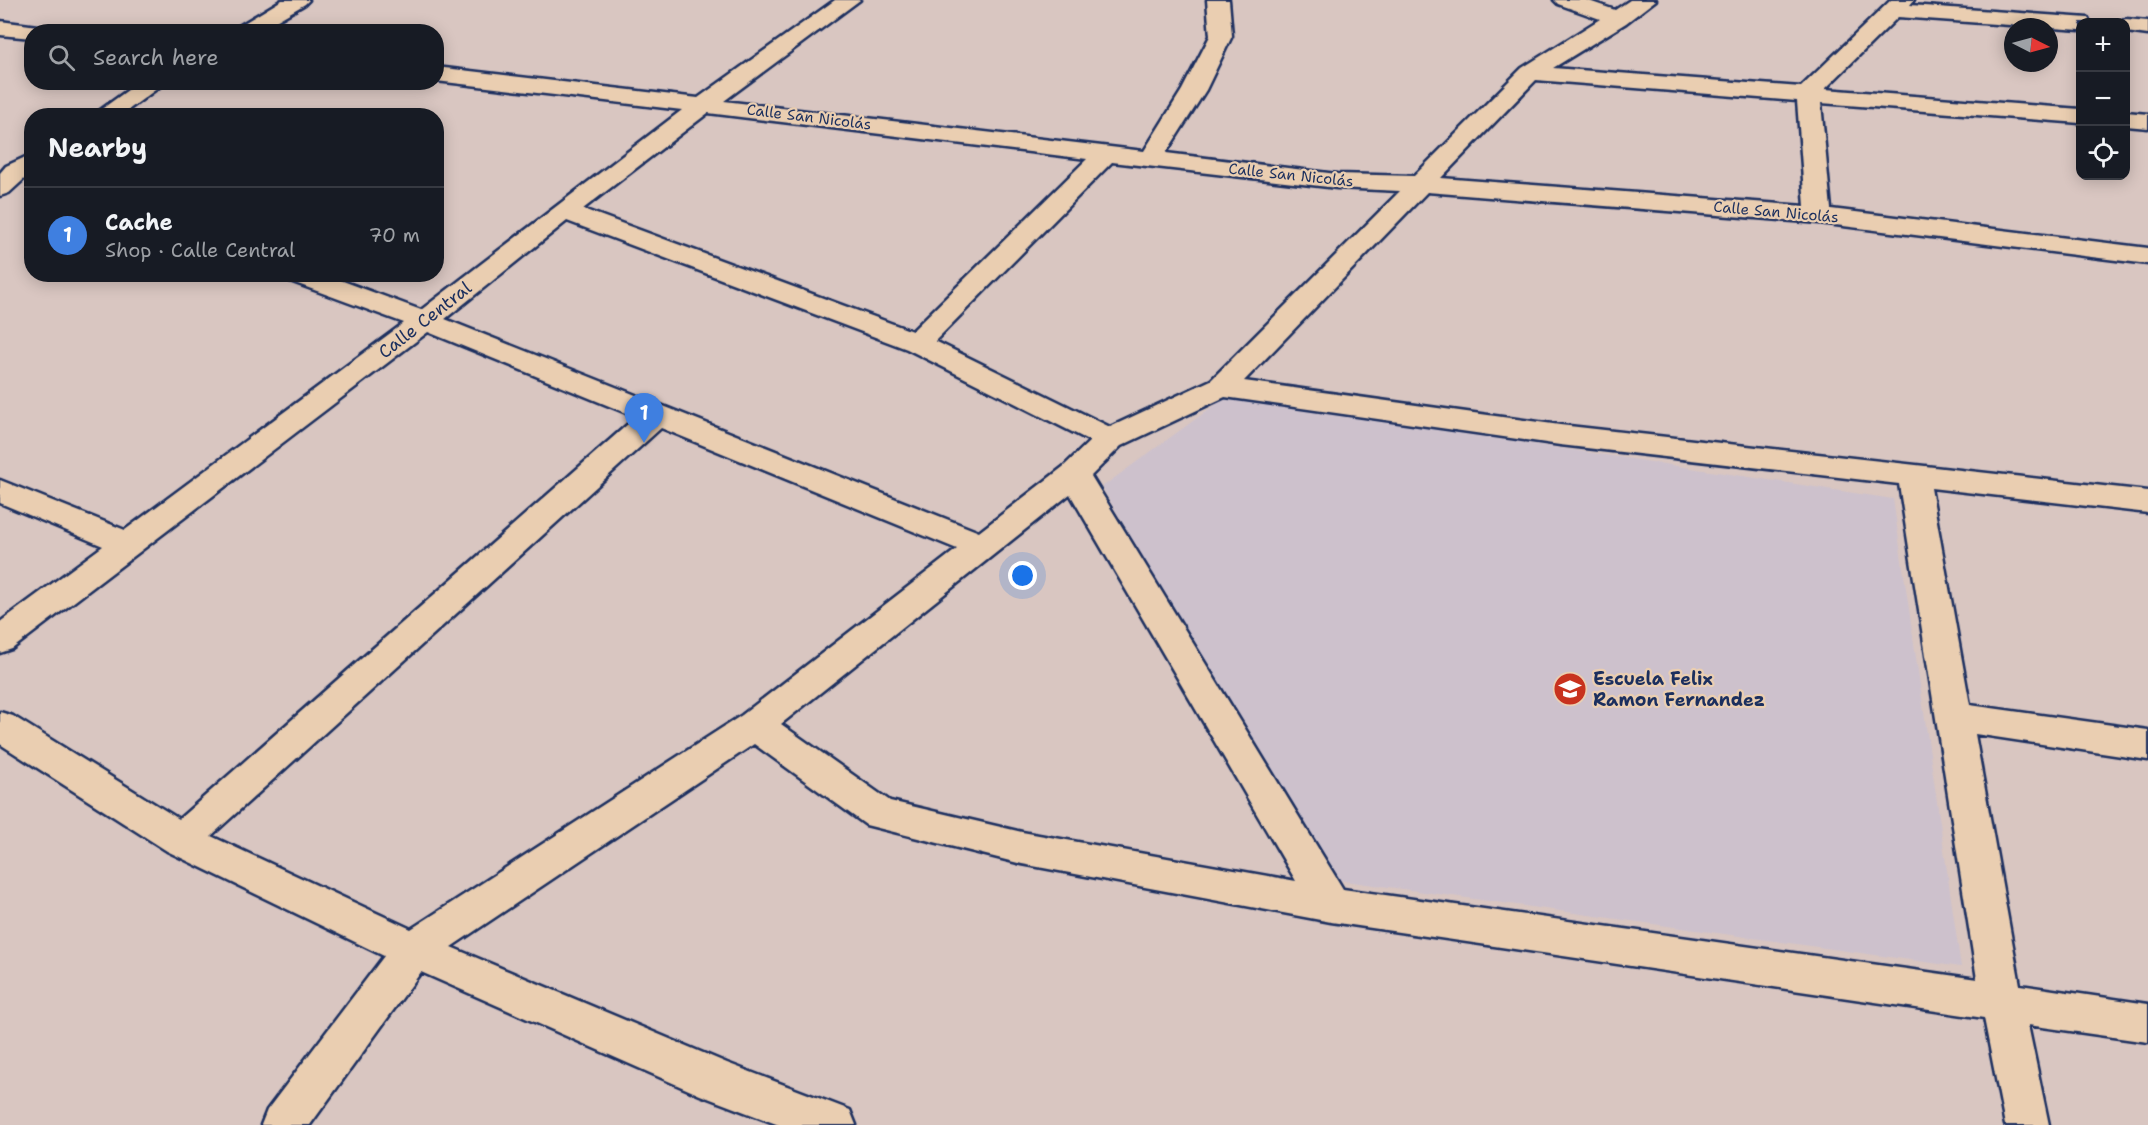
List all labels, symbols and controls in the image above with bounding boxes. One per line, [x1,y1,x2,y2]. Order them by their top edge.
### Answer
north arrow [2004,18,2058,72]
map controls [2076,18,2130,180]
button: + [2076,18,2130,72]
search box [24,24,444,90]
icon: search [45,41,78,74]
text: Search here [93,43,219,72]
button: − [2076,72,2130,126]
street label: Calle San Nicolás [746,99,872,135]
button: locate [2076,126,2130,180]
text: Nearby [48,130,147,165]
street label: Calle San Nicolás [1228,158,1354,192]
street label: Calle San Nicolás [1713,197,1839,227]
text: Cache [105,208,173,237]
text: 1 [63,222,72,248]
text: 70 m [368,222,420,248]
text: Shop · Calle Central [105,237,295,263]
street label: Calle Central [373,276,477,364]
pin: 1 [624,394,664,443]
your location [1008,561,1037,590]
place label: Escuela Felix Ramon Fernandez [1593,667,1765,712]
school or university icon: Escuela Felix Ramon Fernandez [1552,671,1588,707]

